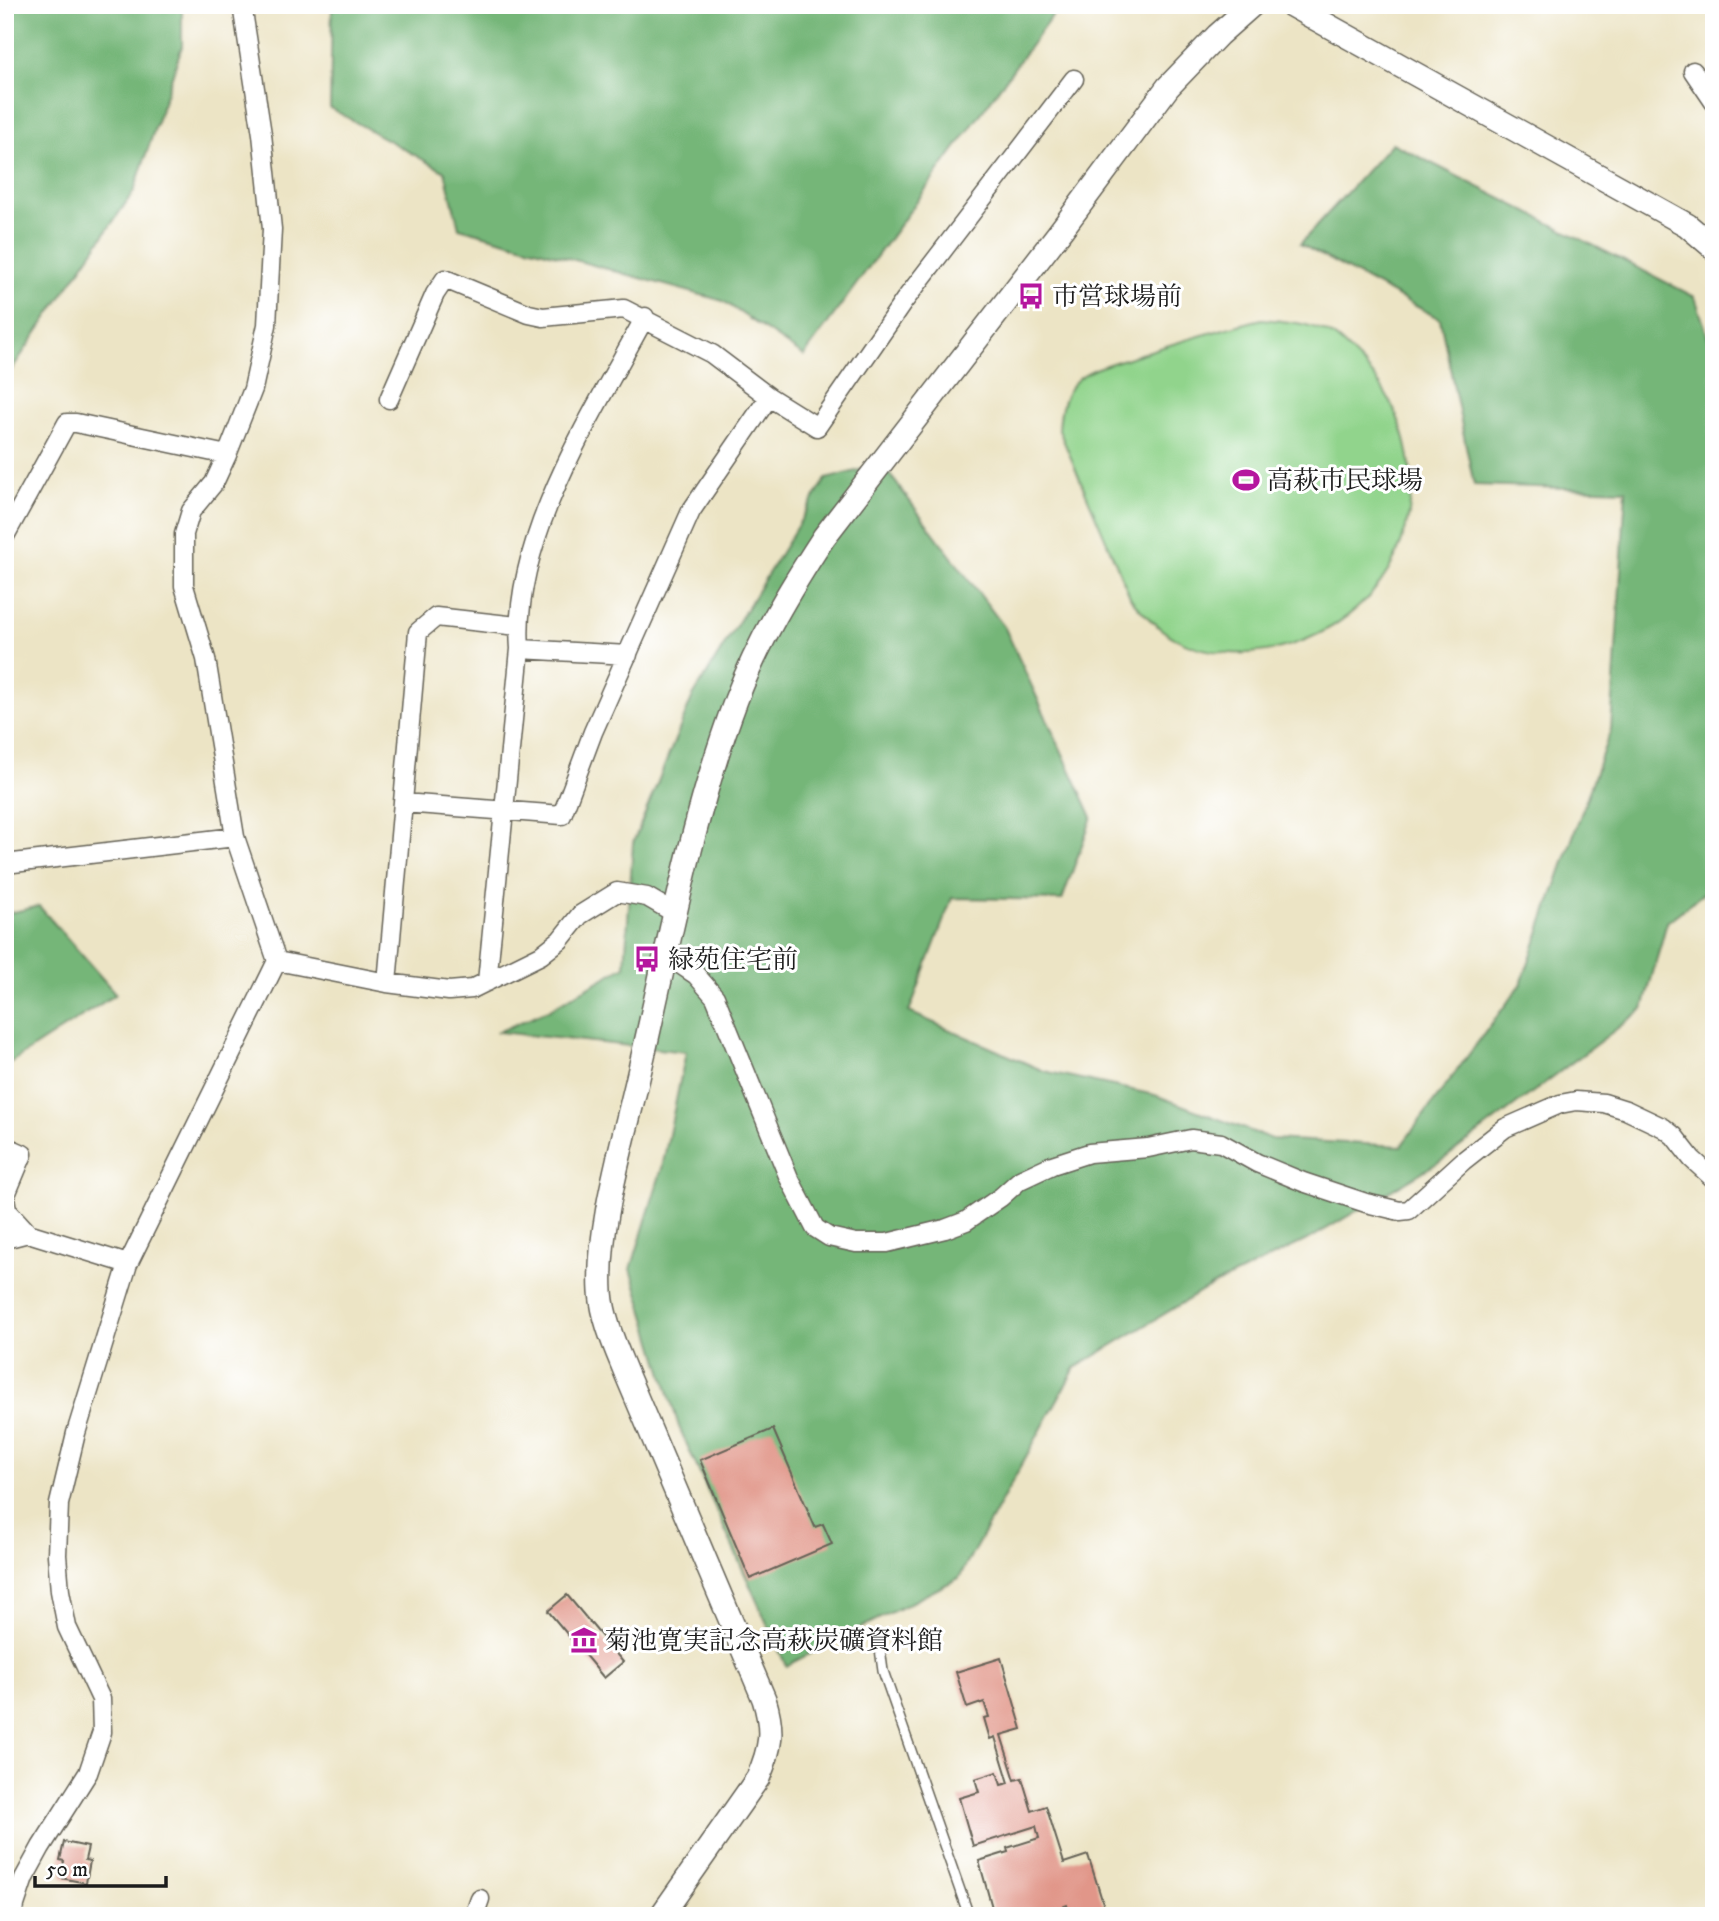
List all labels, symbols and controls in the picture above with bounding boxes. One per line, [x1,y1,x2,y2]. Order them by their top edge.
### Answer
bus stop icon: 市営球場前 [1016,281,1046,311]
place label: 市営球場前 [1052,281,1182,314]
sports icon: 高萩市民球場 [1231,465,1261,495]
place label: 高萩市民球場 [1267,465,1423,498]
bus stop icon: 緑苑住宅前 [632,944,662,974]
place label: 緑苑住宅前 [668,944,798,977]
museum icon: 菊池寛実記念高萩炭礦資料館 [569,1625,599,1655]
place label: 菊池寛実記念高萩炭礦資料館 [605,1625,943,1658]
scale bar [35,1844,166,1888]
text: 50 m [46,1857,88,1883]

